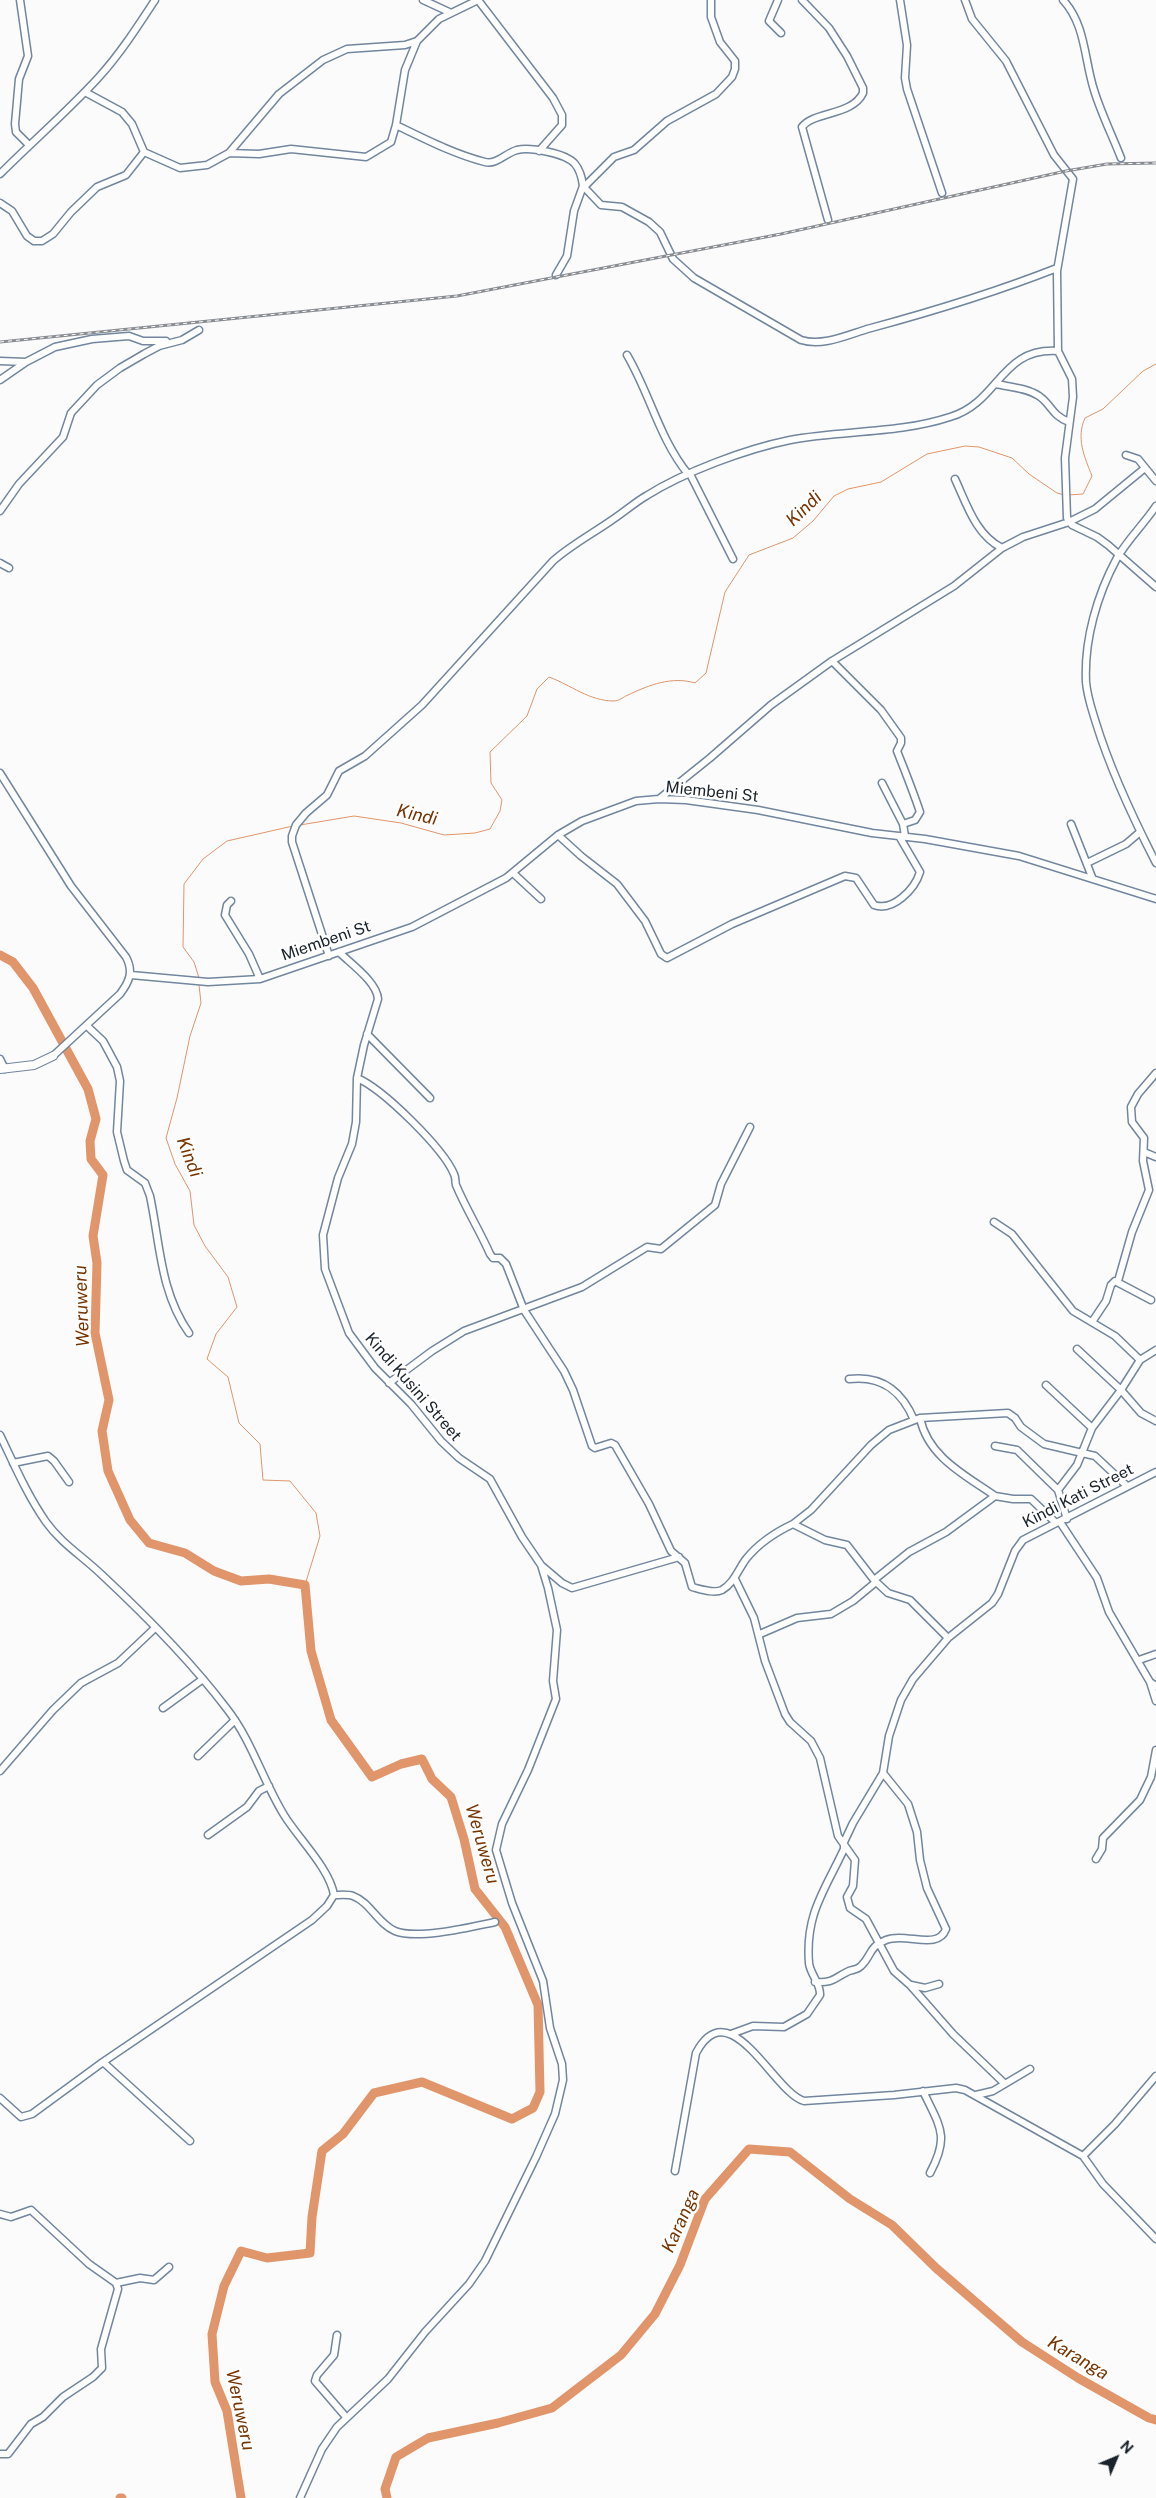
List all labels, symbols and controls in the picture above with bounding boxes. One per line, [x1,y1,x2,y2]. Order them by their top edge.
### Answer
water label: Kindi [782,487,826,531]
street label: Miembeni St [665,778,759,806]
water label: Kindi [394,800,440,830]
street label: Miembeni St [279,917,373,965]
water label: Kindi [172,1134,206,1180]
water label: Weruweru [70,1265,94,1347]
street label: Kindi Kusini Street [361,1329,465,1445]
street label: Kindi Kati Street [1019,1460,1137,1532]
water label: Weruweru [460,1802,504,1886]
water label: Karanga [657,2186,705,2256]
water label: Karanga [1044,2331,1112,2385]
water label: Weruweru [221,2368,259,2452]
north arrow [1091,2433,1141,2483]
text: N [1117,2438,1136,2457]

